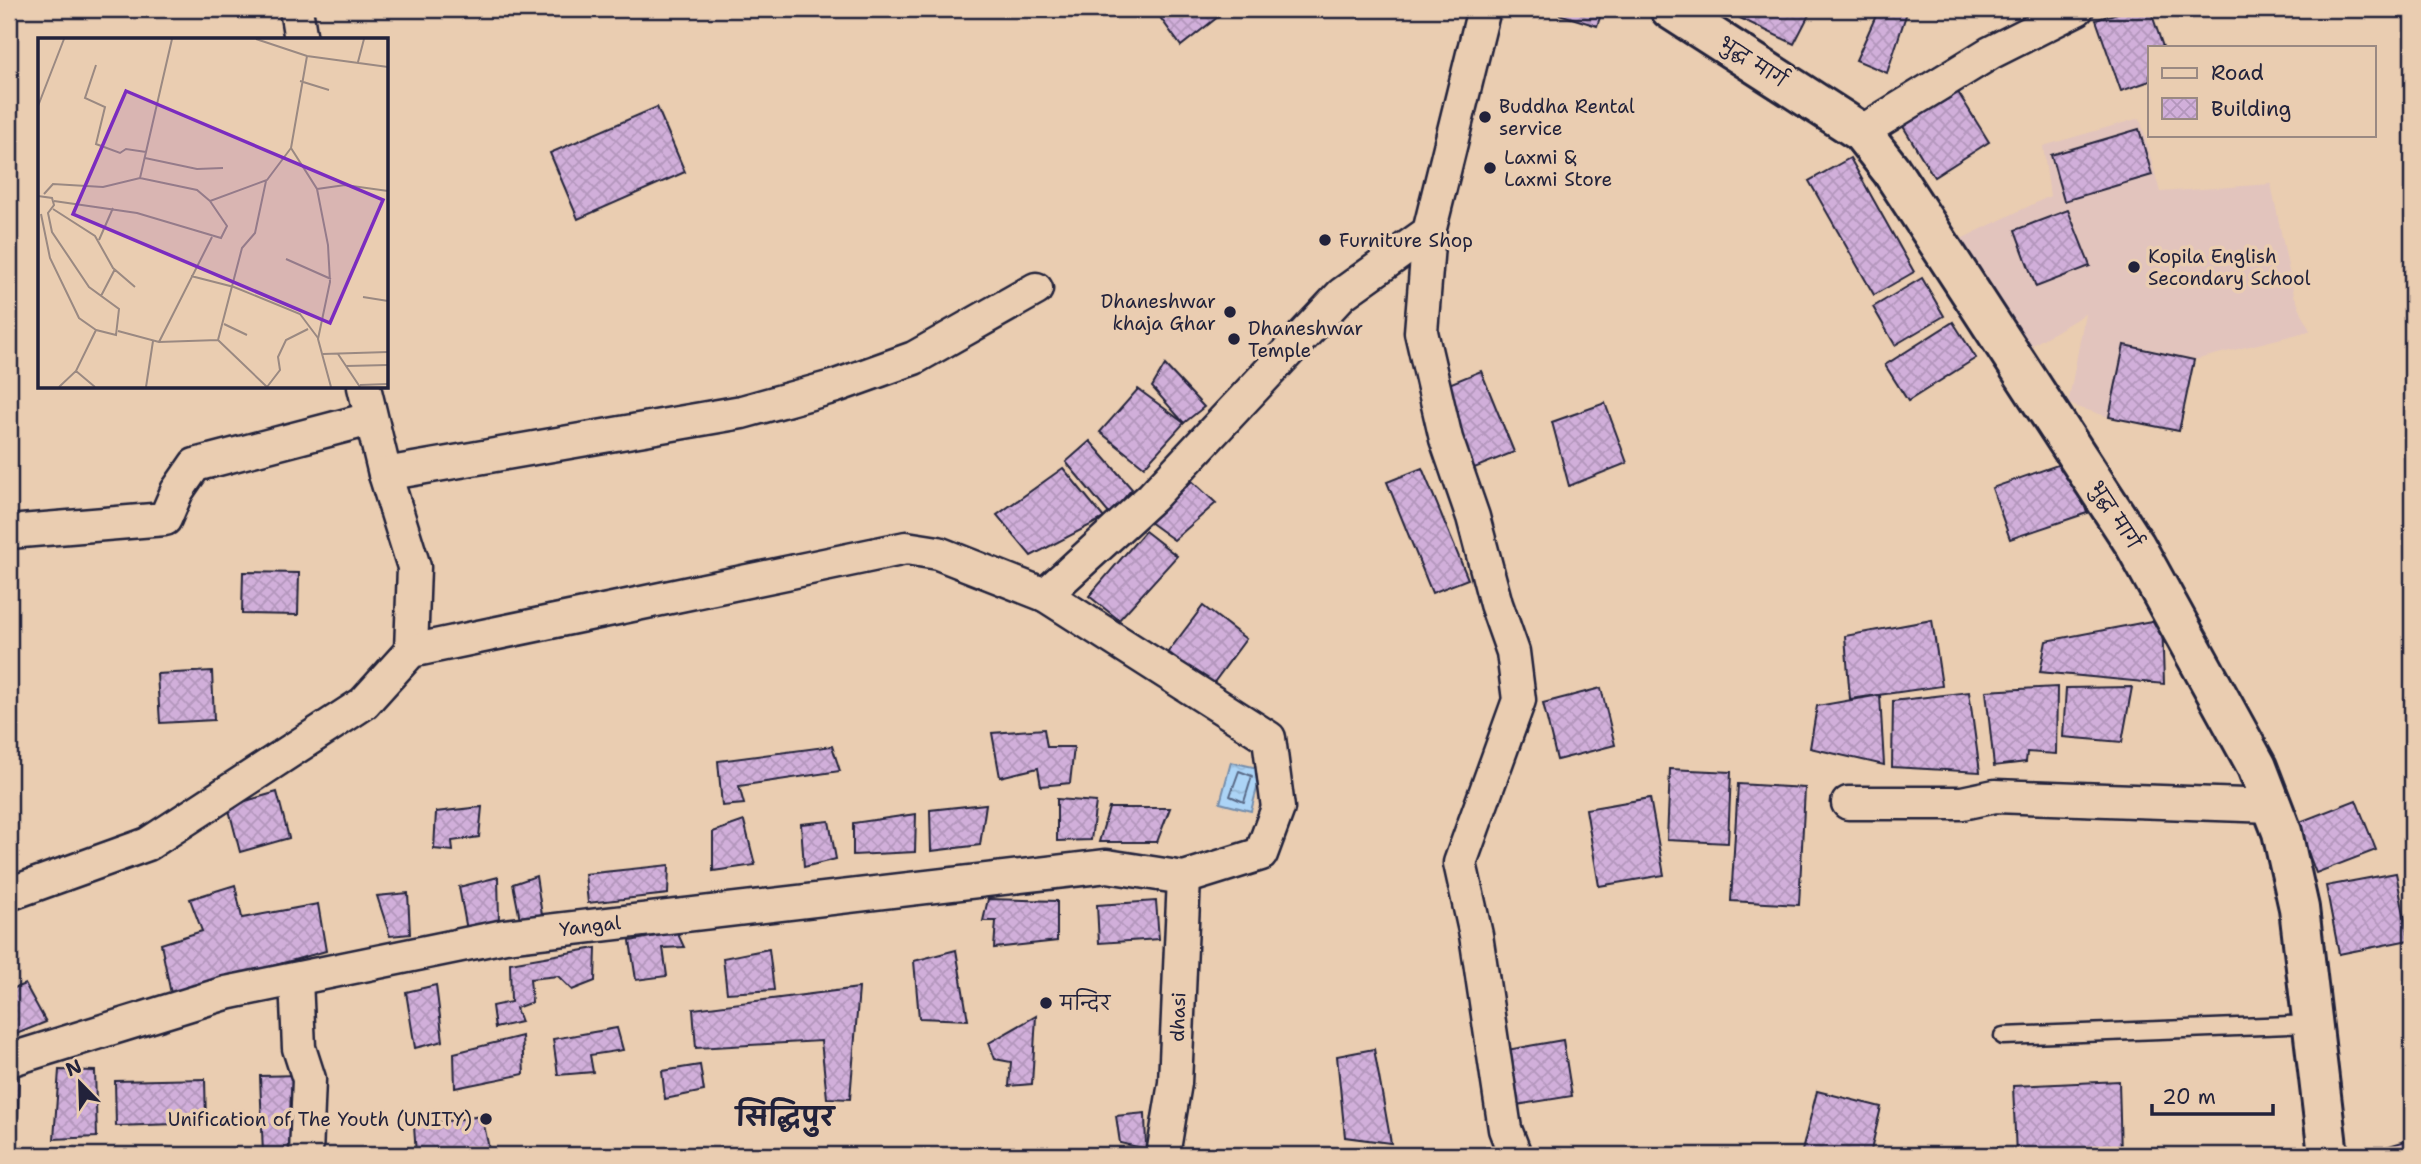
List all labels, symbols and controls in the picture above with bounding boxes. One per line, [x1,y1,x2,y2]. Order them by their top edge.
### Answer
street label: भुद्ध मार्ग [1713,28,1794,96]
inset map [38,38,388,388]
legend [2148,46,2376,136]
text: Road [2211,59,2264,87]
place label: Buddha Rental service [1499,94,1635,141]
text: Building [2211,95,2291,123]
marker: Buddha Rental service [1477,109,1493,125]
place label: Laxmi & Laxmi Store [1504,145,1612,192]
marker: Laxmi & Laxmi Store [1482,160,1498,176]
place label: Furniture Shop [1339,228,1473,253]
marker: Furniture Shop [1317,232,1333,248]
place label: Kopila English Secondary School [2148,244,2311,291]
marker: Kopila English Secondary School [2126,259,2142,275]
place label: Dhaneshwar khaja Ghar [1101,289,1216,336]
marker: Dhaneshwar khaja Ghar [1222,304,1238,320]
place label: Dhaneshwar Temple [1248,316,1363,363]
marker: Dhaneshwar Temple [1226,331,1242,347]
street label: भुद्ध मार्ग [2082,475,2149,556]
street label: Yangal [558,910,622,942]
place label: मन्दिर [1059,988,1112,1016]
street label: dhasi [1165,992,1191,1042]
marker: मन्दिर [1038,995,1054,1011]
north arrow [46,1048,116,1118]
text: N [62,1053,85,1082]
scale bar [2152,1073,2272,1117]
text: 20 m [2162,1083,2216,1111]
district label: सिद्धिपुर [734,1097,836,1137]
place label: Unification of The Youth (UNITY) [168,1107,472,1132]
marker: Unification of The Youth (UNITY) [478,1111,494,1127]

